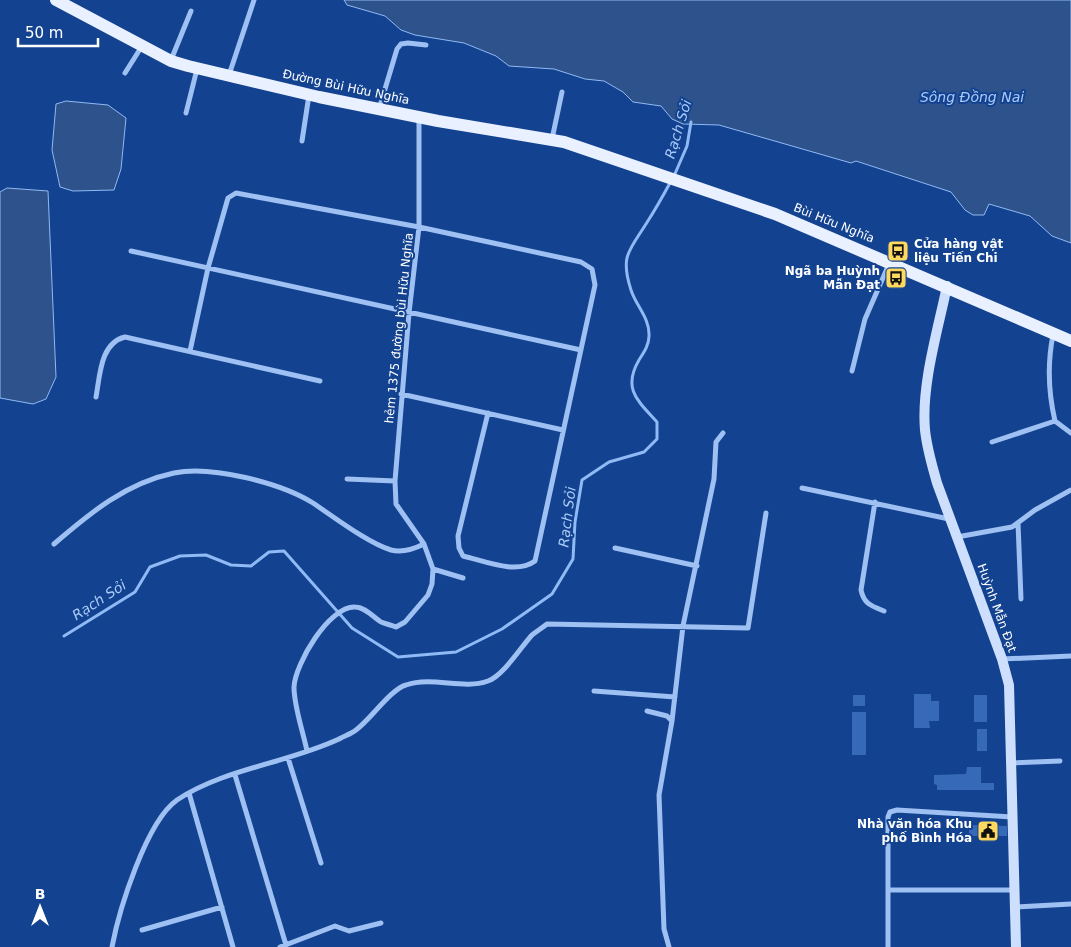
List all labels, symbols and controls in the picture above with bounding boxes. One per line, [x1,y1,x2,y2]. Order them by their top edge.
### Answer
scale bar [18,15,98,47]
text: 50 m [25,24,63,42]
street label: Đường Bùi Hữu Nghĩa [281,67,411,107]
water label: Sông Đồng Nai [920,89,1024,105]
water label: Rạch Sỏi [661,98,695,160]
street label: Bùi Hữu Nghĩa [792,200,876,246]
street label: hẻm 1375 đường bùi Hữu Nghĩa [382,232,416,424]
place label: Cửa hàng vật liệu Tiến Chi [914,237,1003,265]
bus stop icon: Cửa hàng vật liệu Tiến Chi [886,239,910,263]
place label: Ngã ba Huỳnh Mẫn Đạt [785,264,880,292]
bus stop icon: Ngã ba Huỳnh Mẫn Đạt [884,266,908,290]
water label: Rạch Sỏi [555,486,579,548]
street label: Huỳnh Mẫn Đạt [974,562,1020,654]
water label: Rạch Sỏi [69,577,129,623]
place label: Nhà văn hóa Khu phố Bình Hóa [857,817,972,845]
public building icon: Nhà văn hóa Khu phố Bình Hóa [976,819,1000,843]
north arrow [15,882,65,932]
text: B [35,886,45,902]

